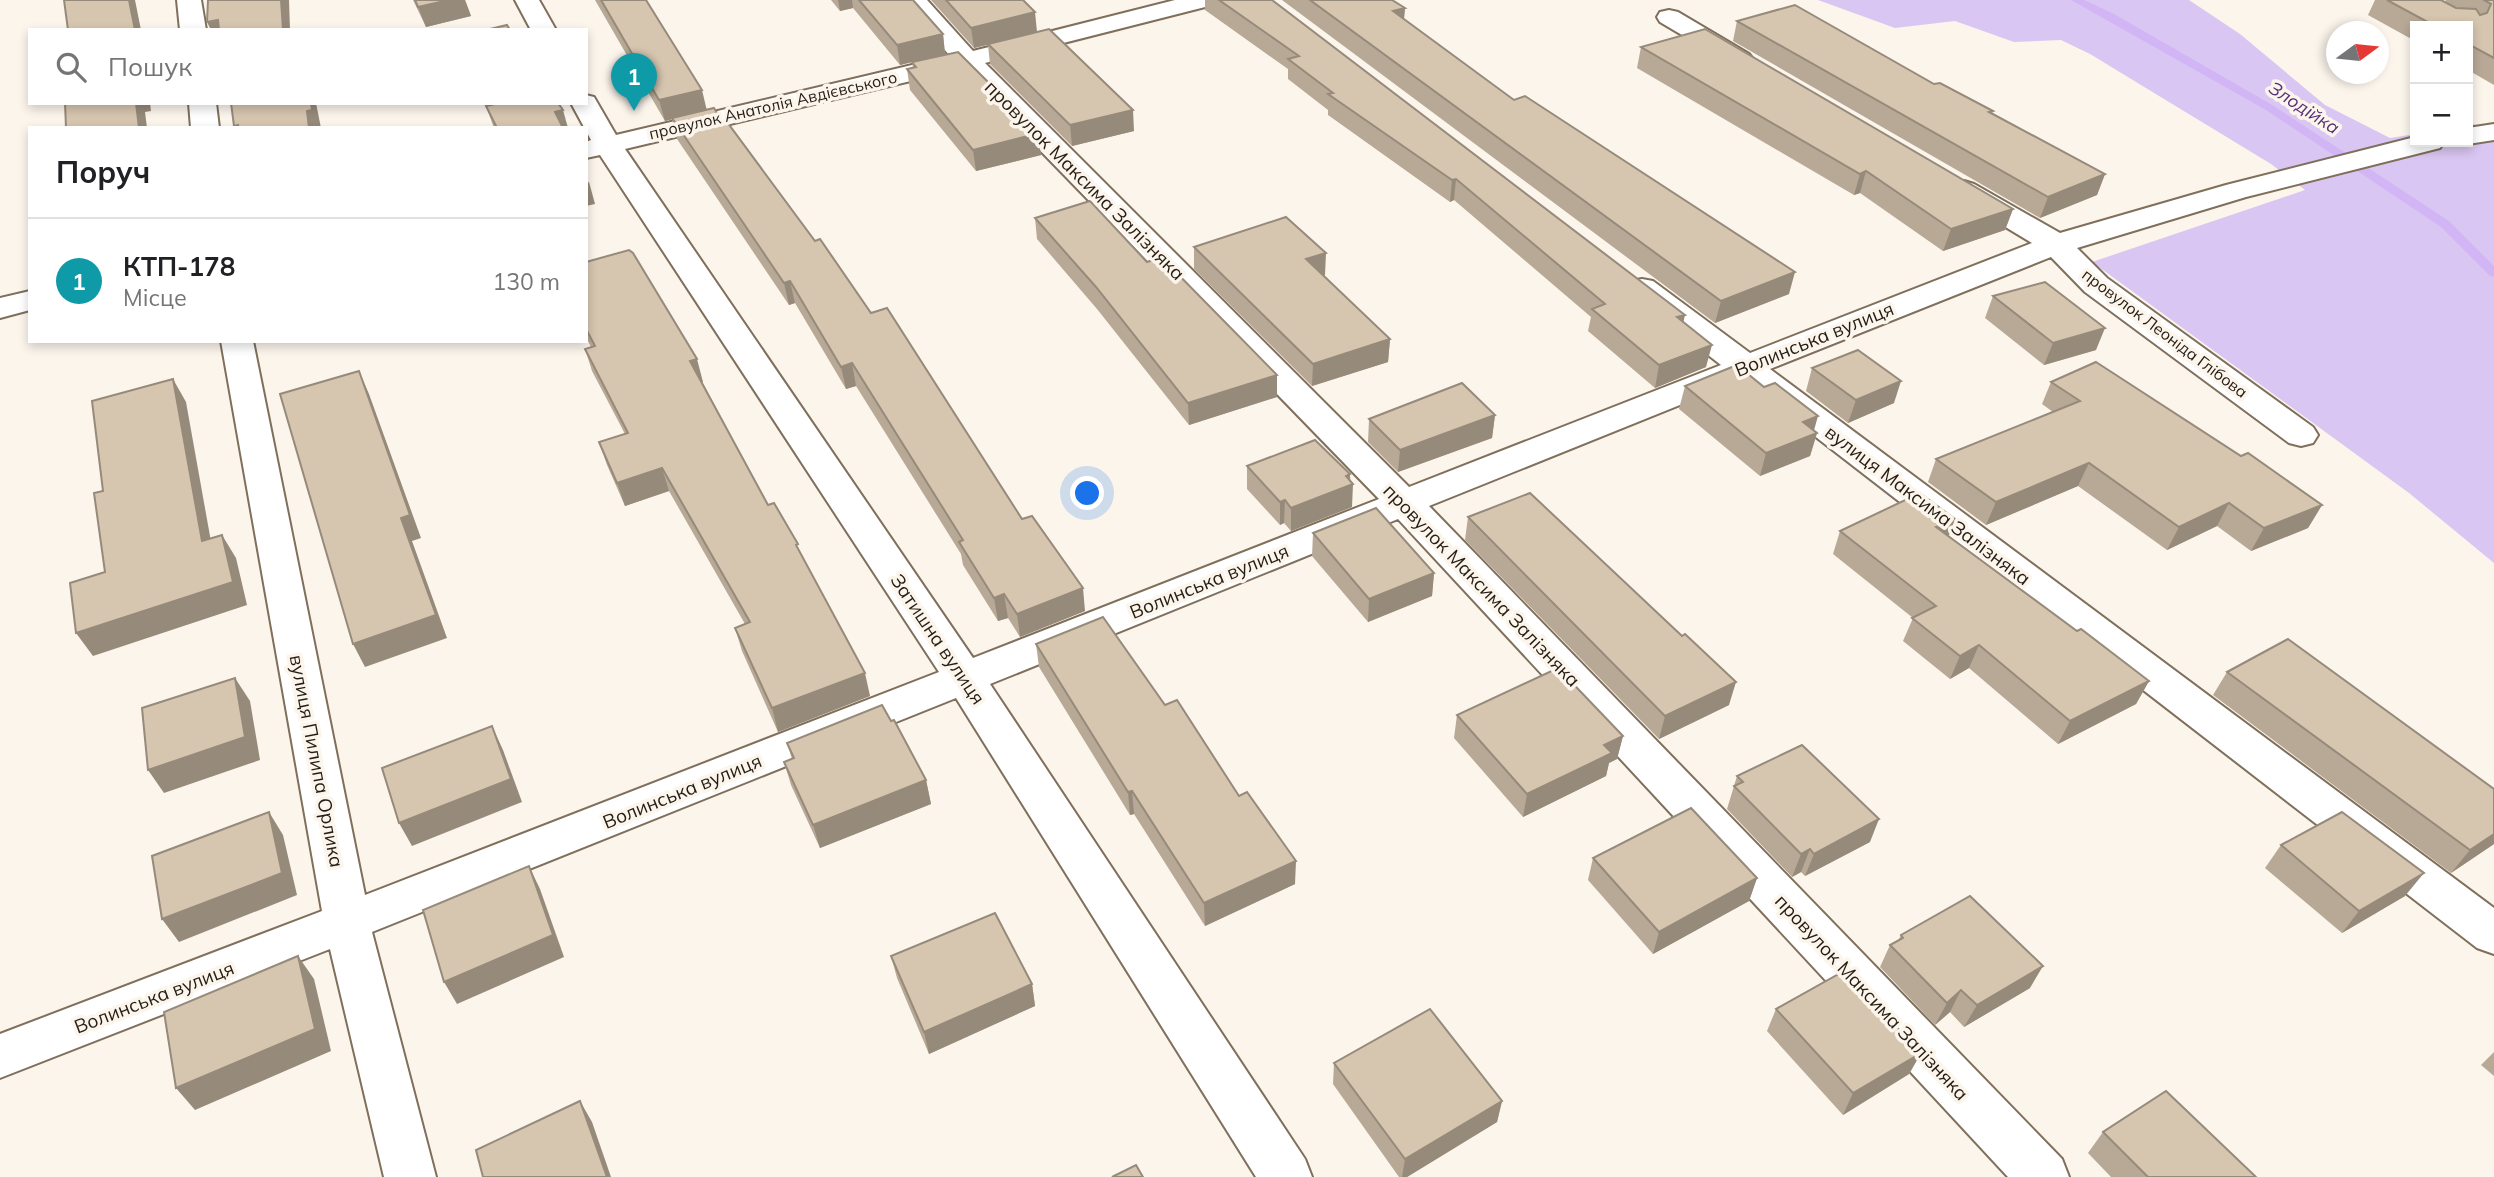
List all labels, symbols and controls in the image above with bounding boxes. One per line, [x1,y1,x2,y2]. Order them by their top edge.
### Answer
north arrow [2326,21,2389,84]
map controls [2410,21,2473,147]
button: + [2410,21,2473,84]
search box [28,28,588,105]
icon: search [52,48,90,86]
text: Пошук [108,50,192,83]
pin: 1 [611,53,657,111]
street label: провулок Анатолія Авдієвського [647,67,899,143]
street label: провулок Максима Залізняка [980,75,1190,285]
water label: Злодійка [2265,76,2344,139]
button: − [2410,84,2473,147]
text: Поруч [56,153,150,191]
text: КТП-178 [123,250,235,283]
street label: провулок Леоніда Глібова [2078,264,2252,402]
text: 1 [72,267,86,296]
text: 130 m [492,267,560,296]
text: Місце [123,283,187,312]
street label: Волинська вулиця [1731,296,1897,382]
street label: вулиця Максима Залізняка [1820,420,2036,590]
your location [1070,476,1104,510]
street label: провулок Максима Залізняка [1379,478,1585,692]
street label: Волинська вулиця [1126,538,1292,624]
street label: Затишна вулиця [885,569,991,709]
street label: вулиця Пилипа Орлика [285,653,349,869]
street label: Волинська вулиця [599,748,765,834]
street label: провулок Максима Залізняка [1770,889,1974,1105]
street label: Волинська вулиця [71,955,237,1039]

